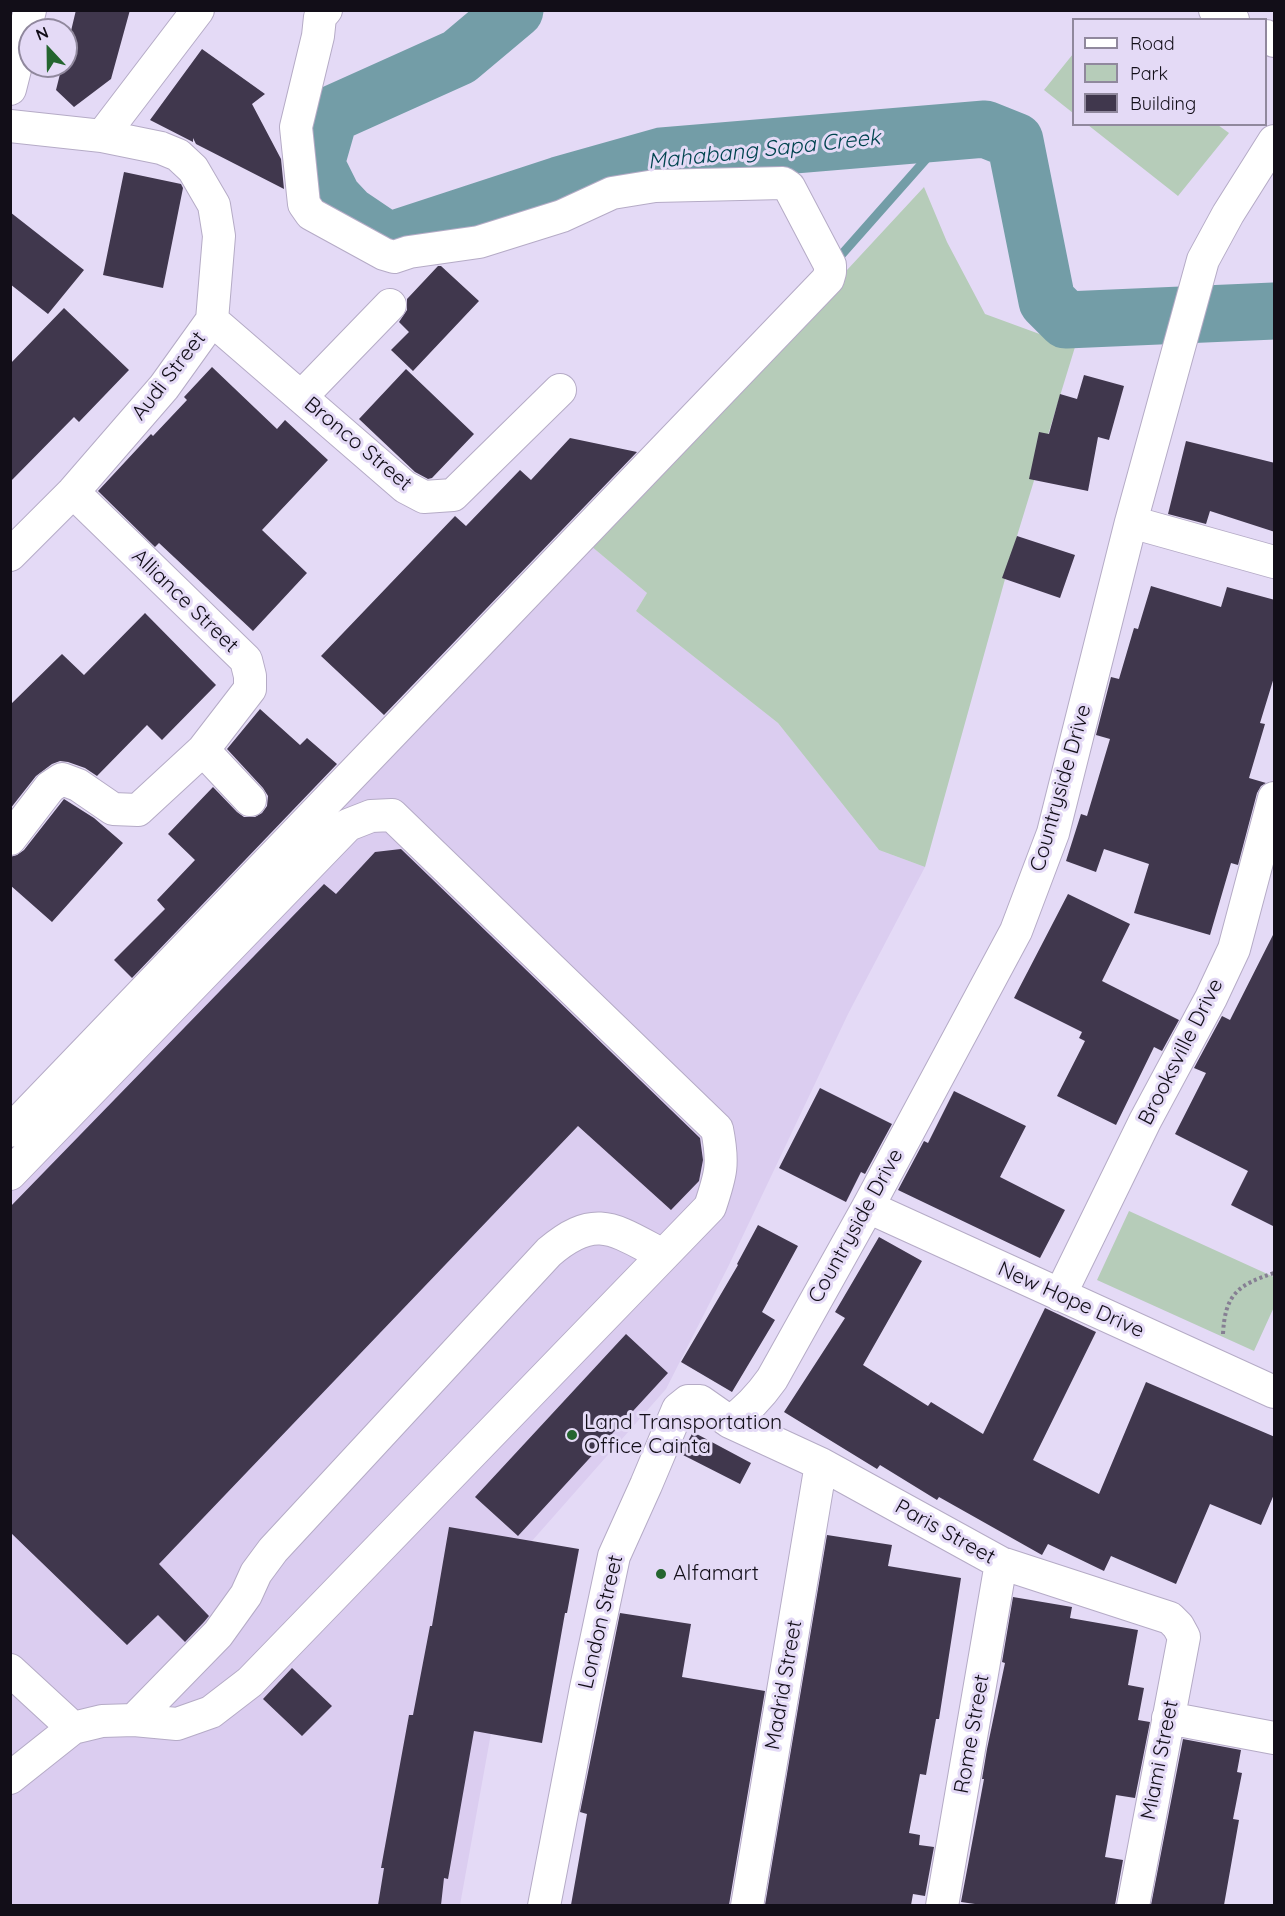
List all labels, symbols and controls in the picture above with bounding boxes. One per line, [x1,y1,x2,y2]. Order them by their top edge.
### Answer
north arrow [18,18,78,78]
legend [1072,18,1267,126]
text: N [33,22,51,45]
text: Road [1130,32,1175,55]
text: Park [1130,62,1168,85]
text: Building [1130,92,1196,115]
water label: Mahabang Sapa Creek [646,125,882,175]
street label: Audi Street [127,327,211,425]
street label: Bronco Street [299,392,417,496]
street label: Alliance Street [126,544,244,658]
street label: Countryside Drive [1025,702,1097,874]
street label: Brooksville Drive [1133,975,1229,1129]
street label: Countryside Drive [803,1144,909,1308]
street label: New Hope Drive [994,1256,1148,1344]
place label: Land Transportation Office Cainta [584,1410,782,1460]
marker: Land Transportation Office Cainta [565,1428,579,1442]
street label: Paris Street [890,1494,1000,1570]
street label: London Street [573,1553,629,1691]
place label: Alfamart [673,1561,759,1587]
marker: Alfamart [654,1567,668,1581]
street label: Madrid Street [760,1618,808,1752]
street label: Rome Street [949,1672,995,1796]
street label: Miami Street [1136,1698,1184,1822]

